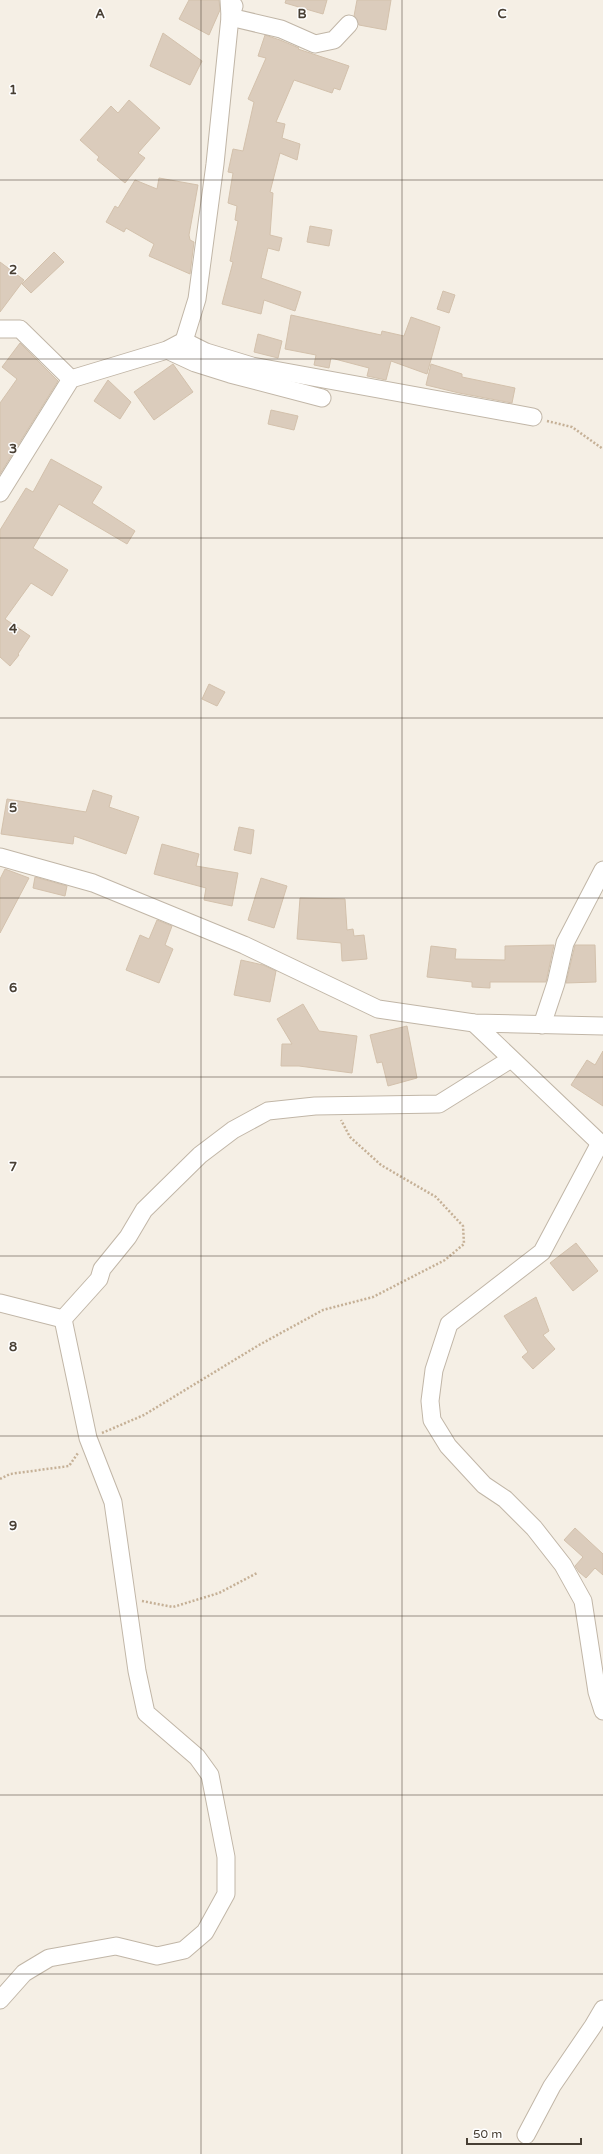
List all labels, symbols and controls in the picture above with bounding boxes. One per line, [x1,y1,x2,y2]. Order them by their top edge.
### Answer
text: A [95,6,105,22]
text: B [297,6,307,22]
text: C [497,6,507,22]
text: 1 [9,82,17,98]
text: 2 [9,262,17,278]
text: 3 [9,441,17,457]
text: 4 [9,621,18,637]
text: 5 [9,800,17,816]
text: 6 [9,980,17,996]
text: 7 [9,1159,17,1175]
text: 8 [9,1339,17,1355]
text: 9 [9,1518,17,1534]
scale bar [467,2120,581,2146]
text: 50 m [473,2127,502,2141]

